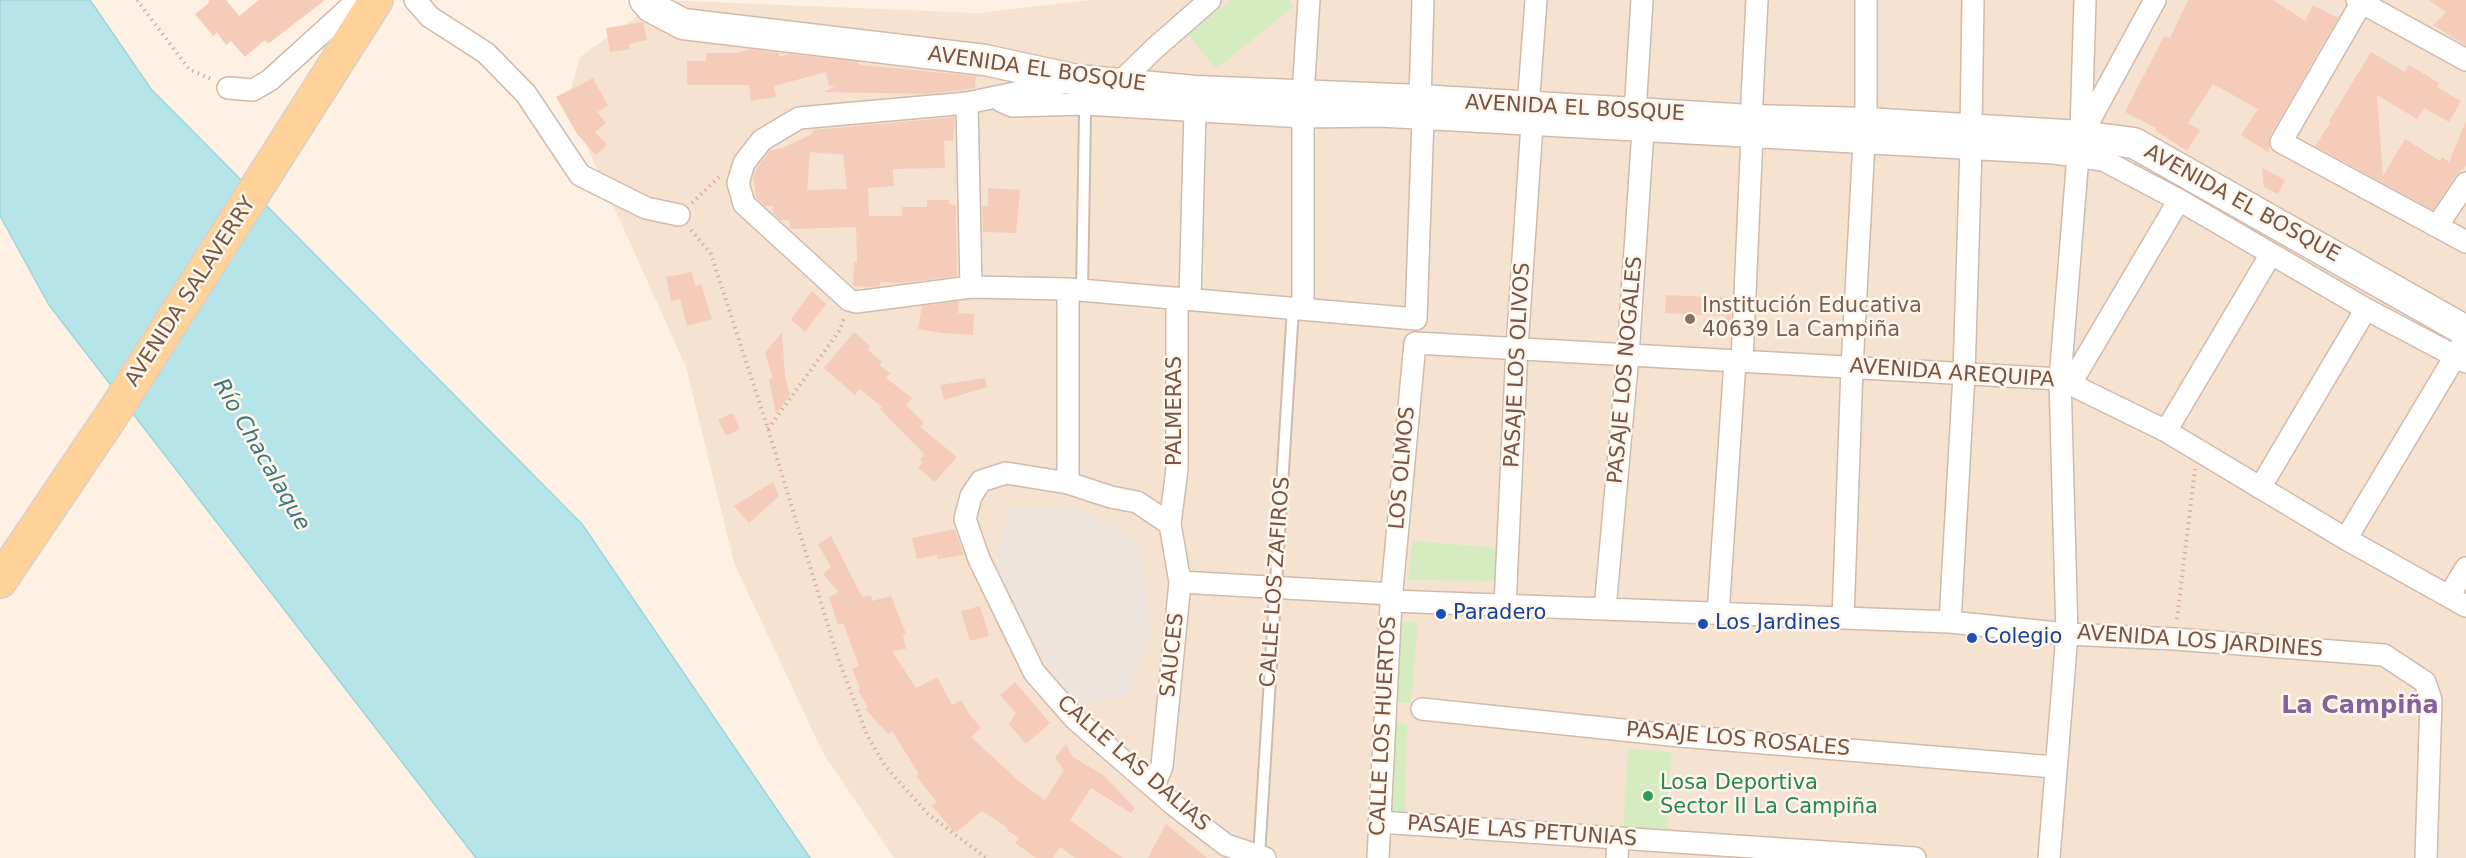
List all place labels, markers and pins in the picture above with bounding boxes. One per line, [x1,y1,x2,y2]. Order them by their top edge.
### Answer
place label: Institución Educativa 40639 La Campiña [1702,294,1922,344]
marker: Institución Educativa 40639 La Campiña [1683,312,1697,326]
place label: Paradero [1453,601,1546,627]
marker: Paradero [1434,607,1448,621]
place label: Los Jardines [1715,611,1840,637]
marker: Los Jardines [1696,617,1710,631]
place label: Colegio [1984,625,2062,651]
marker: Colegio [1965,631,1979,645]
place label: Losa Deportiva Sector II La Campiña [1660,771,1878,821]
marker: Losa Deportiva Sector II La Campiña [1641,789,1655,803]

